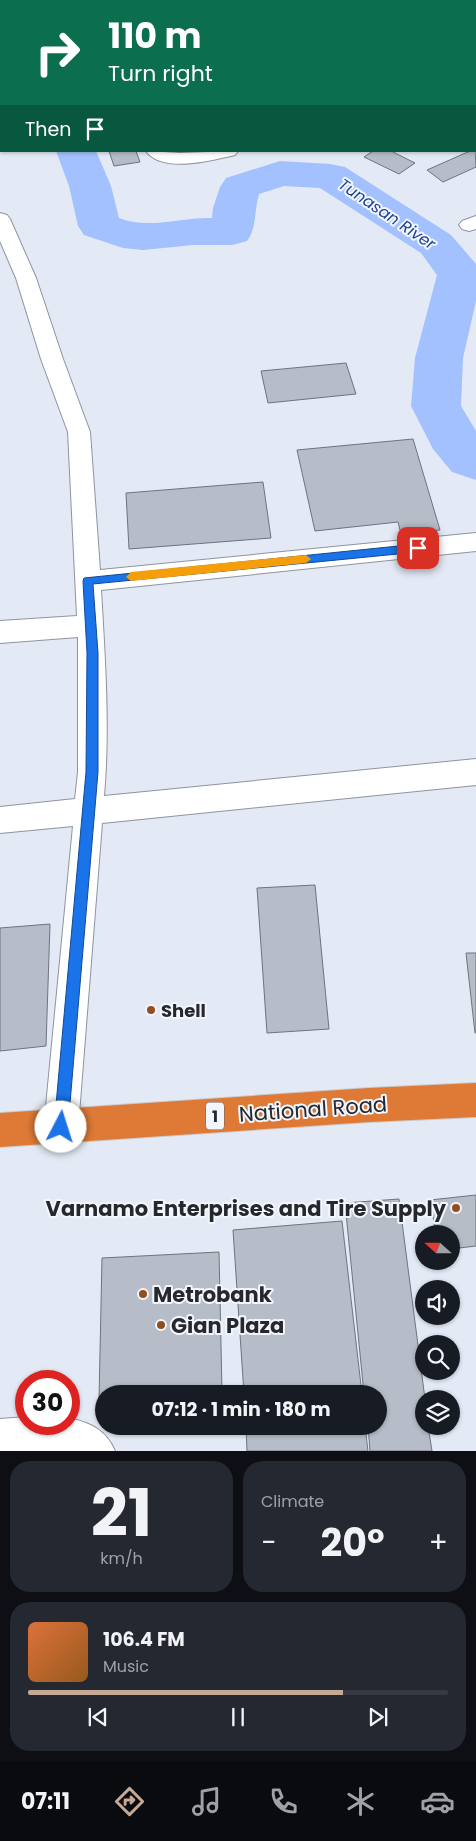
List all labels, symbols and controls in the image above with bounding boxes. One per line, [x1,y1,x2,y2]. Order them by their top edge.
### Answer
text: 110 m [108,11,202,60]
icon: right [25,20,90,85]
text: Turn right [108,58,213,89]
icon: arrive [81,115,109,143]
text: Then [25,116,71,143]
water label: Tunasan River [334,173,441,256]
pin [397,527,439,569]
icon: arrive [404,534,432,562]
place label: Shell [161,998,206,1023]
marker: Shell [145,1004,157,1016]
street label: National Road [238,1089,388,1129]
position arrow [34,1100,86,1152]
road number: 1 [206,1102,224,1130]
place label: Varnamo Enterprises and Tire Supply [46,1194,447,1223]
marker: Varnamo Enterprises and Tire Supply [450,1202,462,1214]
north arrow [415,1225,460,1270]
map controls [415,1225,460,1435]
place label: Metrobank [153,1280,272,1309]
button: sound [415,1280,460,1325]
marker: Metrobank [137,1288,149,1300]
place label: Gian Plaza [171,1311,284,1340]
marker: Gian Plaza [155,1319,167,1331]
button: search [415,1335,460,1380]
speed limit sign: 30 [15,1370,80,1435]
button: layers [415,1390,460,1435]
text: 07:12 · 1 min · 180 m [151,1396,331,1423]
text: 21 [91,1468,152,1559]
text: Climate [261,1490,324,1513]
text: 20° [321,1516,385,1569]
text: − [261,1523,276,1562]
text: + [429,1523,448,1562]
text: km/h [100,1547,143,1570]
text: 106.4 FM [103,1626,185,1653]
text: Music [103,1655,149,1678]
icon: previous [84,1703,112,1731]
icon: pause [224,1703,252,1731]
icon: next [364,1703,392,1731]
icon: directions [112,1784,147,1819]
icon: music [189,1784,224,1819]
icon: phone [266,1784,301,1819]
icon: climate [343,1784,378,1819]
icon: car [420,1784,455,1819]
text: 07:11 [21,1786,70,1817]

